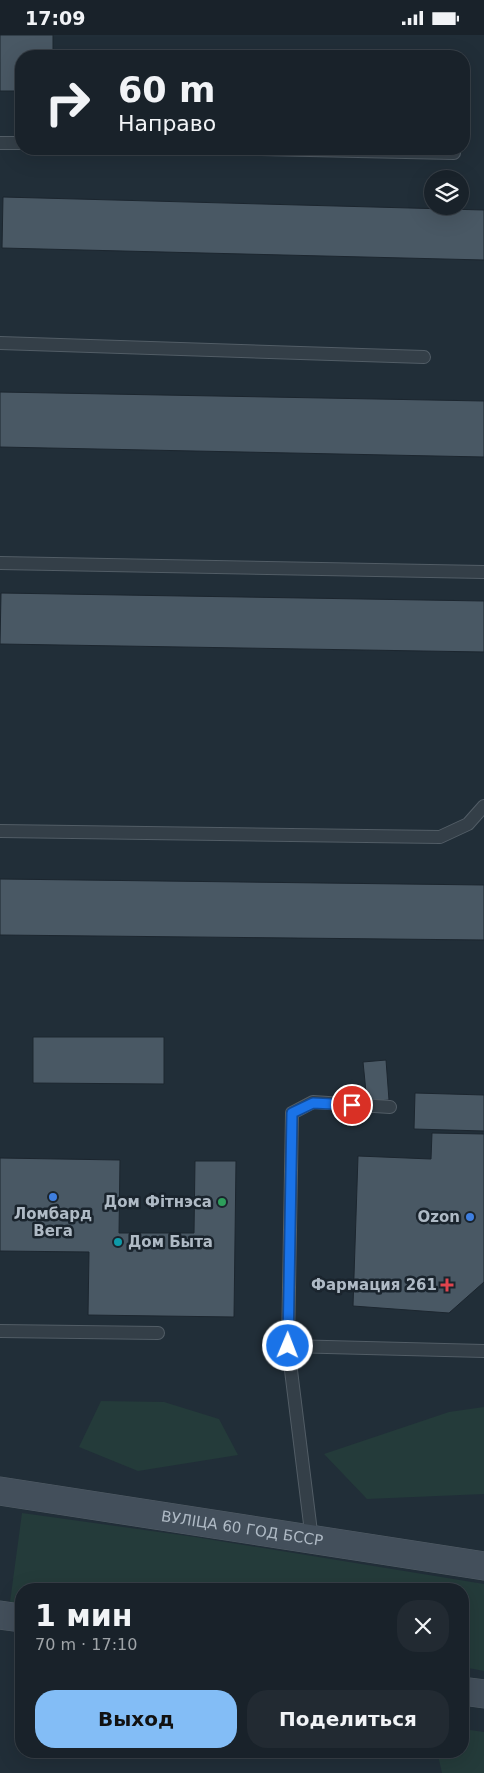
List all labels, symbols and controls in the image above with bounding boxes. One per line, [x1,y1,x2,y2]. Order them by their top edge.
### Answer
text: 17:09 [25,7,85,29]
icon: right [35,70,100,135]
text: 60 m [118,70,215,110]
text: Направо [118,111,216,136]
map controls [424,170,469,215]
button: layers [424,170,469,215]
pin [331,1084,373,1126]
icon: arrive [338,1091,366,1119]
marker: Ломбард Вега [47,1191,59,1203]
place label: Дом Фітнэса [104,1193,212,1211]
marker: Дом Фітнэса [216,1196,228,1208]
place label: Ломбард Вега [14,1205,92,1240]
place label: Ozon [418,1208,460,1226]
marker: Ozon [464,1211,476,1223]
place label: Дом Быта [128,1233,213,1251]
marker: Дом Быта [112,1236,124,1248]
place label: Фармация 261 [311,1276,437,1294]
marker: Фармация 261 [441,1279,453,1291]
position arrow [261,1319,313,1371]
street label: ВУЛІЦА 60 ГОД БССР [160,1507,324,1550]
text: 1 мин [35,1598,133,1633]
button: close [397,1600,449,1652]
text: 70 m · 17:10 [35,1635,137,1654]
button: Выход [35,1690,237,1748]
button: Поделиться [247,1690,449,1748]

